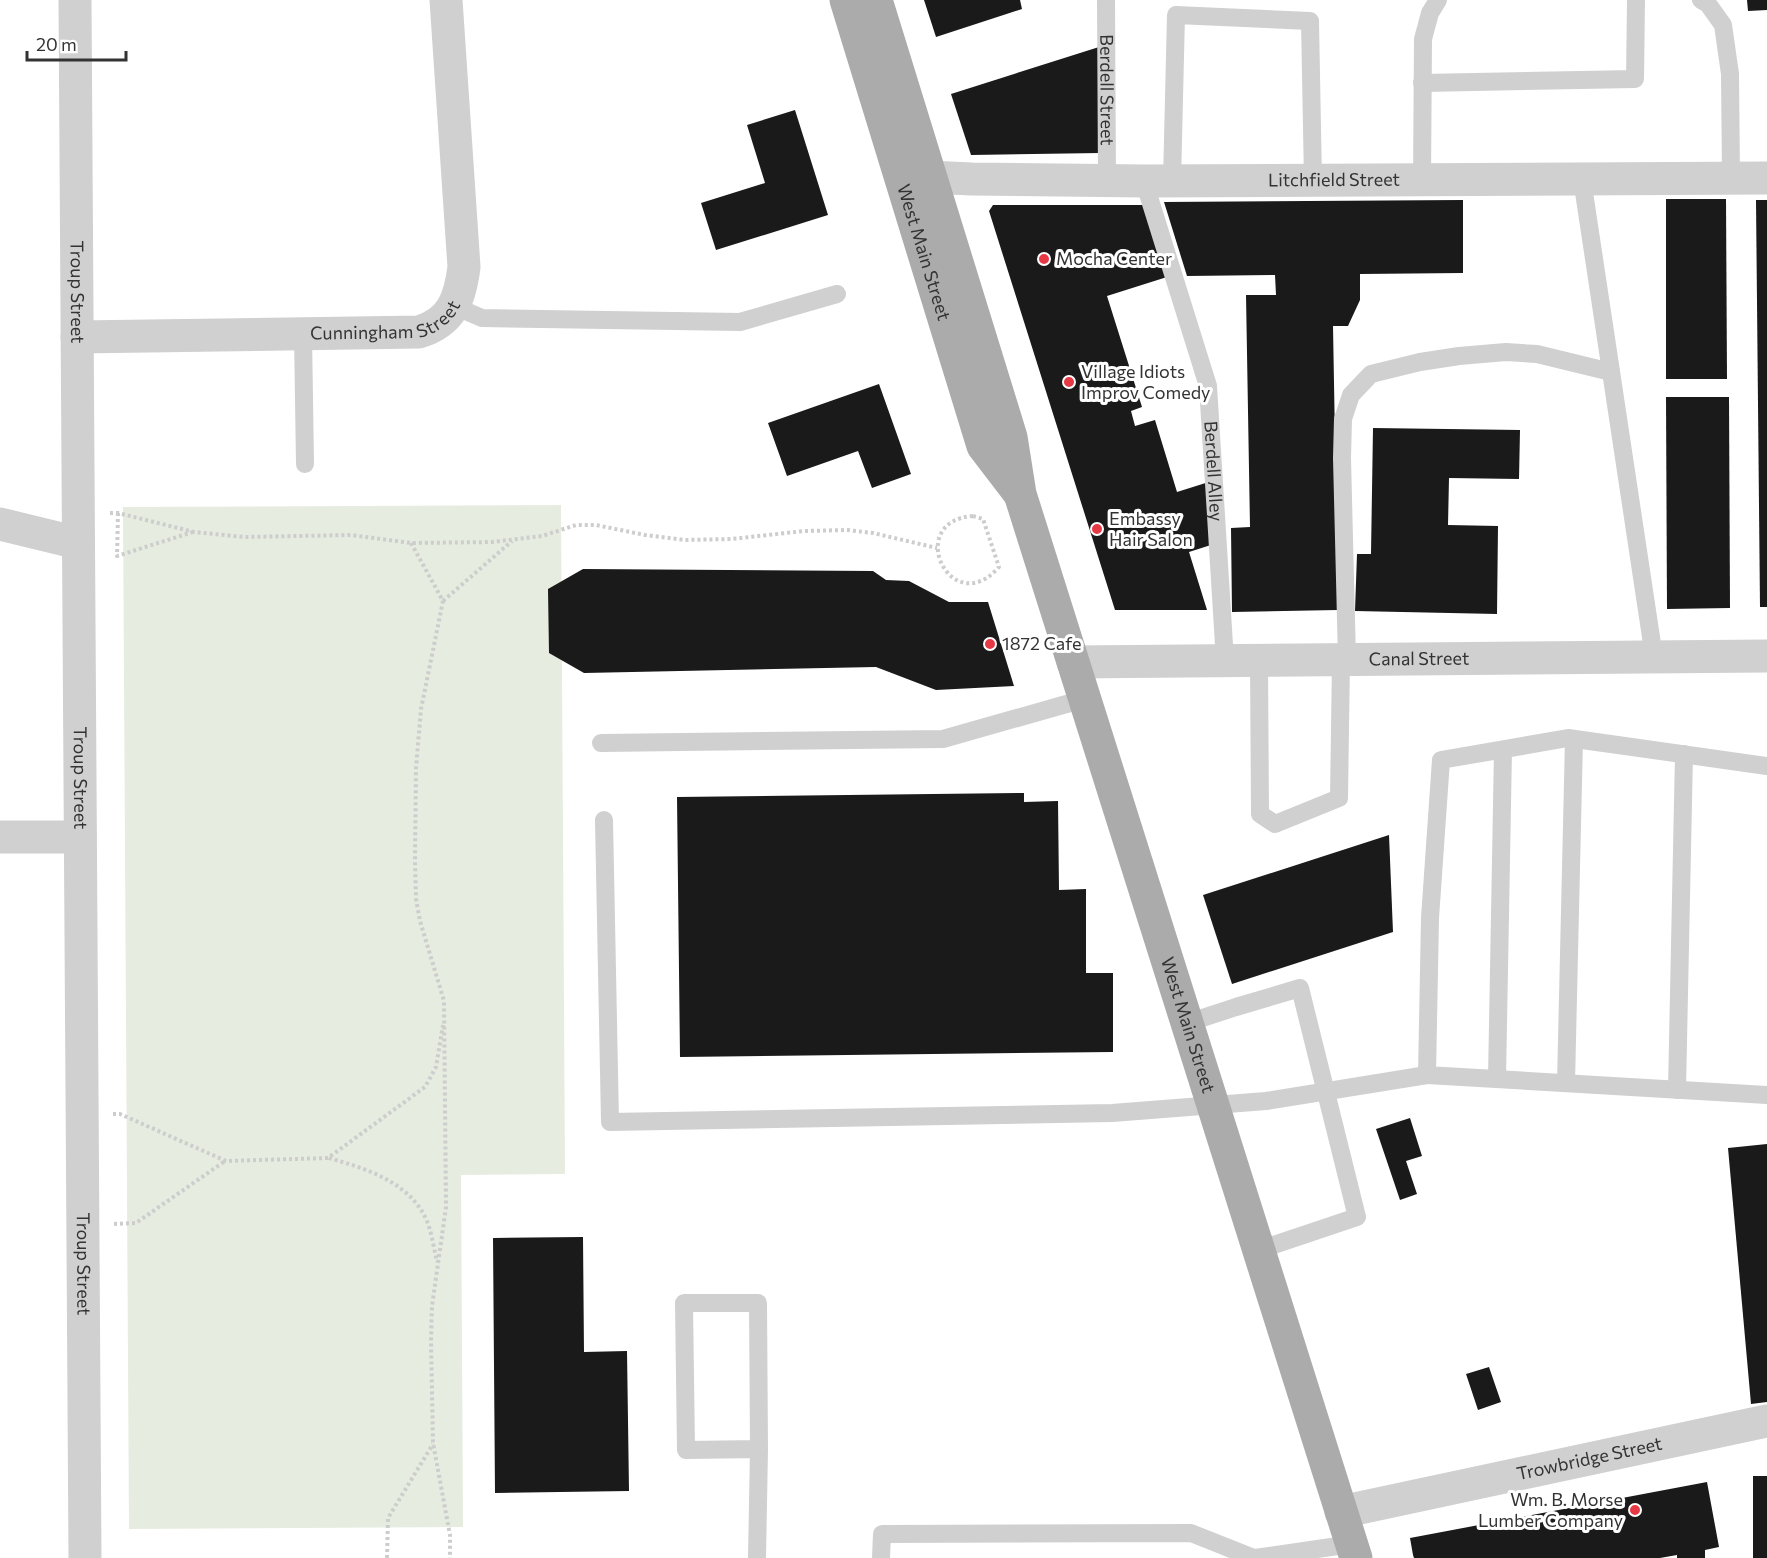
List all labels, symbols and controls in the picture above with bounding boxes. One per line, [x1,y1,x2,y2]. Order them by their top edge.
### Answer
scale bar [27,24,126,62]
text: 20 m [36,33,77,55]
street label: Berdell Street [1096,34,1119,146]
street label: Litchfield Street [1268,168,1400,190]
street label: West Main Street [893,181,956,323]
street label: Troup Street [67,241,89,343]
place label: Mocha Center [1056,247,1172,269]
marker: Mocha Center [1037,252,1051,266]
street label: Cunningham Street [310,296,464,344]
place label: Village Idiots Improv Comedy [1081,360,1210,403]
marker: Village Idiots Improv Comedy [1062,375,1076,389]
street label: Berdell Alley [1200,420,1228,522]
place label: Embassy Hair Salon [1109,507,1193,550]
marker: Embassy Hair Salon [1090,522,1104,536]
place label: 1872 Cafe [1002,632,1081,654]
marker: 1872 Cafe [983,637,997,651]
street label: Canal Street [1369,647,1469,669]
street label: Troup Street [70,727,92,829]
street label: West Main Street [1157,954,1220,1096]
street label: Troup Street [73,1212,95,1315]
street label: Trowbridge Street [1514,1432,1664,1484]
place label: Wm. B. Morse Lumber Company [1478,1488,1623,1531]
marker: Wm. B. Morse Lumber Company [1628,1503,1642,1517]

